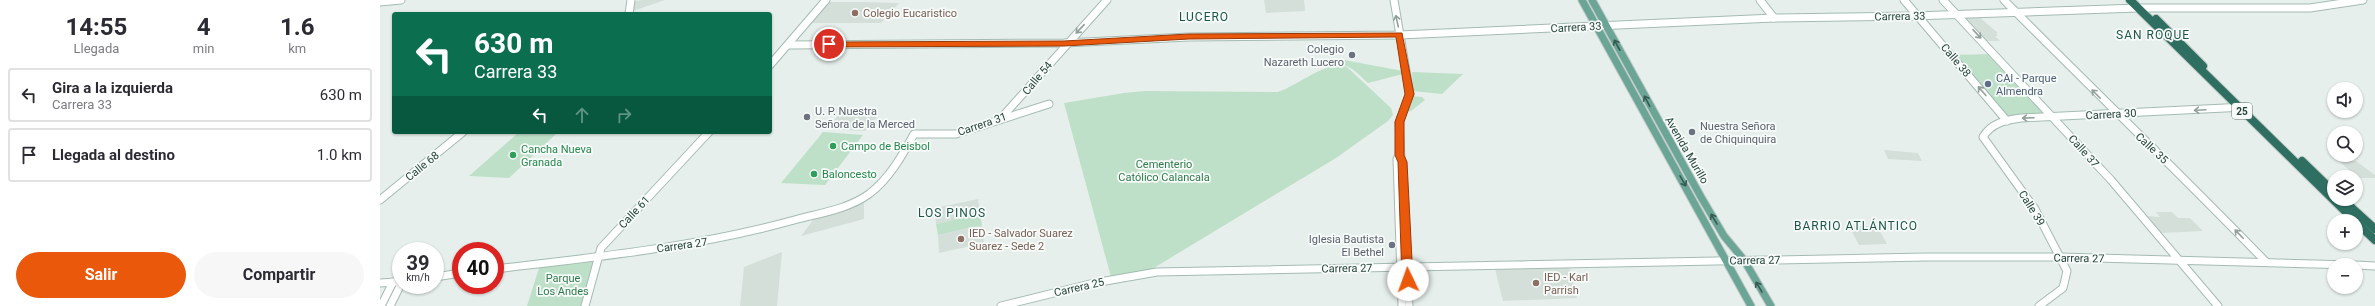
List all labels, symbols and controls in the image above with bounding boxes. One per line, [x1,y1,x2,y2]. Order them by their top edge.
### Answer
place label: Colegio Eucaristico [863,7,957,20]
marker: Colegio Eucaristico [850,8,860,18]
district label: LUCERO [1179,10,1229,24]
street label: Carrera 33 [1874,10,1926,23]
text: 14:55 [65,13,127,41]
text: 4 [197,13,211,41]
text: 1.6 [280,13,315,41]
one-way arrow [1393,15,1401,28]
street label: Carrera 33 [1550,20,1602,35]
one-way arrow [1076,24,1085,34]
text: 630 m [474,27,553,60]
pin [812,27,846,61]
icon: left [408,28,460,80]
district label: SAN ROQUE [2116,28,2190,42]
one-way arrow [1972,29,1981,39]
icon: arrive [818,33,840,55]
one-way arrow [1612,40,1620,52]
text: Llegada [73,41,119,56]
text: min [193,41,215,56]
text: km [288,41,306,56]
street label: Calle 38 [1938,41,1973,80]
place label: Colegio Nazareth Lucero [1264,43,1344,69]
marker: Colegio Nazareth Lucero [1347,50,1357,60]
street label: Calle 54 [1020,59,1055,98]
text: Carrera 33 [474,61,557,82]
place label: CAI - Parque Almendra [1996,72,2057,98]
text: Gira a la izquierda [52,79,173,97]
marker: CAI - Parque Almendra [1983,79,1993,89]
map controls [2327,82,2363,294]
button: sound [2327,82,2363,118]
icon: left [18,84,40,106]
text: 630 m [320,86,362,104]
one-way arrow [1977,86,1987,96]
one-way arrow [2091,89,2101,99]
one-way arrow [1643,95,1650,107]
text: Carrera 33 [52,97,112,112]
road number: 25 [2232,103,2252,119]
icon: left [529,104,551,126]
icon: ahead [571,104,593,126]
icon: right [613,104,635,126]
place label: U. P. Nuestra Señora de la Merced [815,105,915,131]
one-way arrow [2193,106,2206,113]
street label: Carrera 30 [2085,107,2137,122]
street label: Carrera 31 [956,110,1008,139]
marker: U. P. Nuestra Señora de la Merced [802,112,812,122]
street label: Avenida Murillo [1662,114,1711,186]
one-way arrow [2022,114,2035,122]
place label: Nuestra Señora de Chiquinquira [1700,120,1776,146]
button: search [2327,126,2363,162]
marker: Nuestra Señora de Chiquinquira [1687,127,1697,137]
street label: Calle 35 [2133,130,2171,167]
street label: Calle 37 [2066,132,2102,170]
place label: Campo de Beisbol [841,140,930,153]
marker: Campo de Beisbol [828,141,838,151]
place label: Cancha Nueva Granada [521,143,592,169]
icon: arrive [18,144,40,166]
text: Llegada al destino [52,146,175,164]
text: 1.0 km [317,146,362,164]
street label: Calle 68 [403,149,442,184]
marker: Cancha Nueva Granada [508,150,518,160]
park label: Cementerio Católico Calancala [1118,158,1210,184]
place label: Baloncesto [822,168,877,181]
marker: Baloncesto [809,169,819,179]
button: layers [2327,170,2363,206]
one-way arrow [1680,175,1688,187]
street label: Calle 39 [2016,188,2048,228]
street label: Calle 61 [616,193,653,231]
district label: LOS PINOS [918,206,986,220]
one-way arrow [1710,214,1718,225]
button: + [2327,214,2363,250]
district label: BARRIO ATLÁNTICO [1794,218,1918,233]
place label: IED - Salvador Suarez Suarez - Sede 2 [969,227,1073,253]
one-way arrow [2234,229,2243,239]
place label: Iglesia Bautista El Bethel [1309,233,1384,259]
marker: IED - Salvador Suarez Suarez - Sede 2 [956,234,966,244]
street label: Carrera 27 [656,236,708,255]
marker: Iglesia Bautista El Bethel [1387,240,1397,250]
speed limit sign: 40 [452,242,504,294]
text: 39 [407,251,429,275]
button: Salir [16,252,186,298]
button: Compartir [194,252,364,298]
street label: Carrera 27 [2053,252,2105,265]
street label: Carrera 27 [1729,254,1781,267]
button: − [2327,258,2363,294]
position arrow [1387,259,1429,301]
street label: Carrera 27 [1321,262,1373,275]
place label: IED - Karl Parrish [1544,271,1588,297]
text: km/h [406,272,430,283]
park label: Parque Los Andes [537,272,589,298]
street label: Carrera 25 [1053,275,1105,300]
marker: IED - Karl Parrish [1531,278,1541,288]
one-way arrow [1755,281,1763,293]

